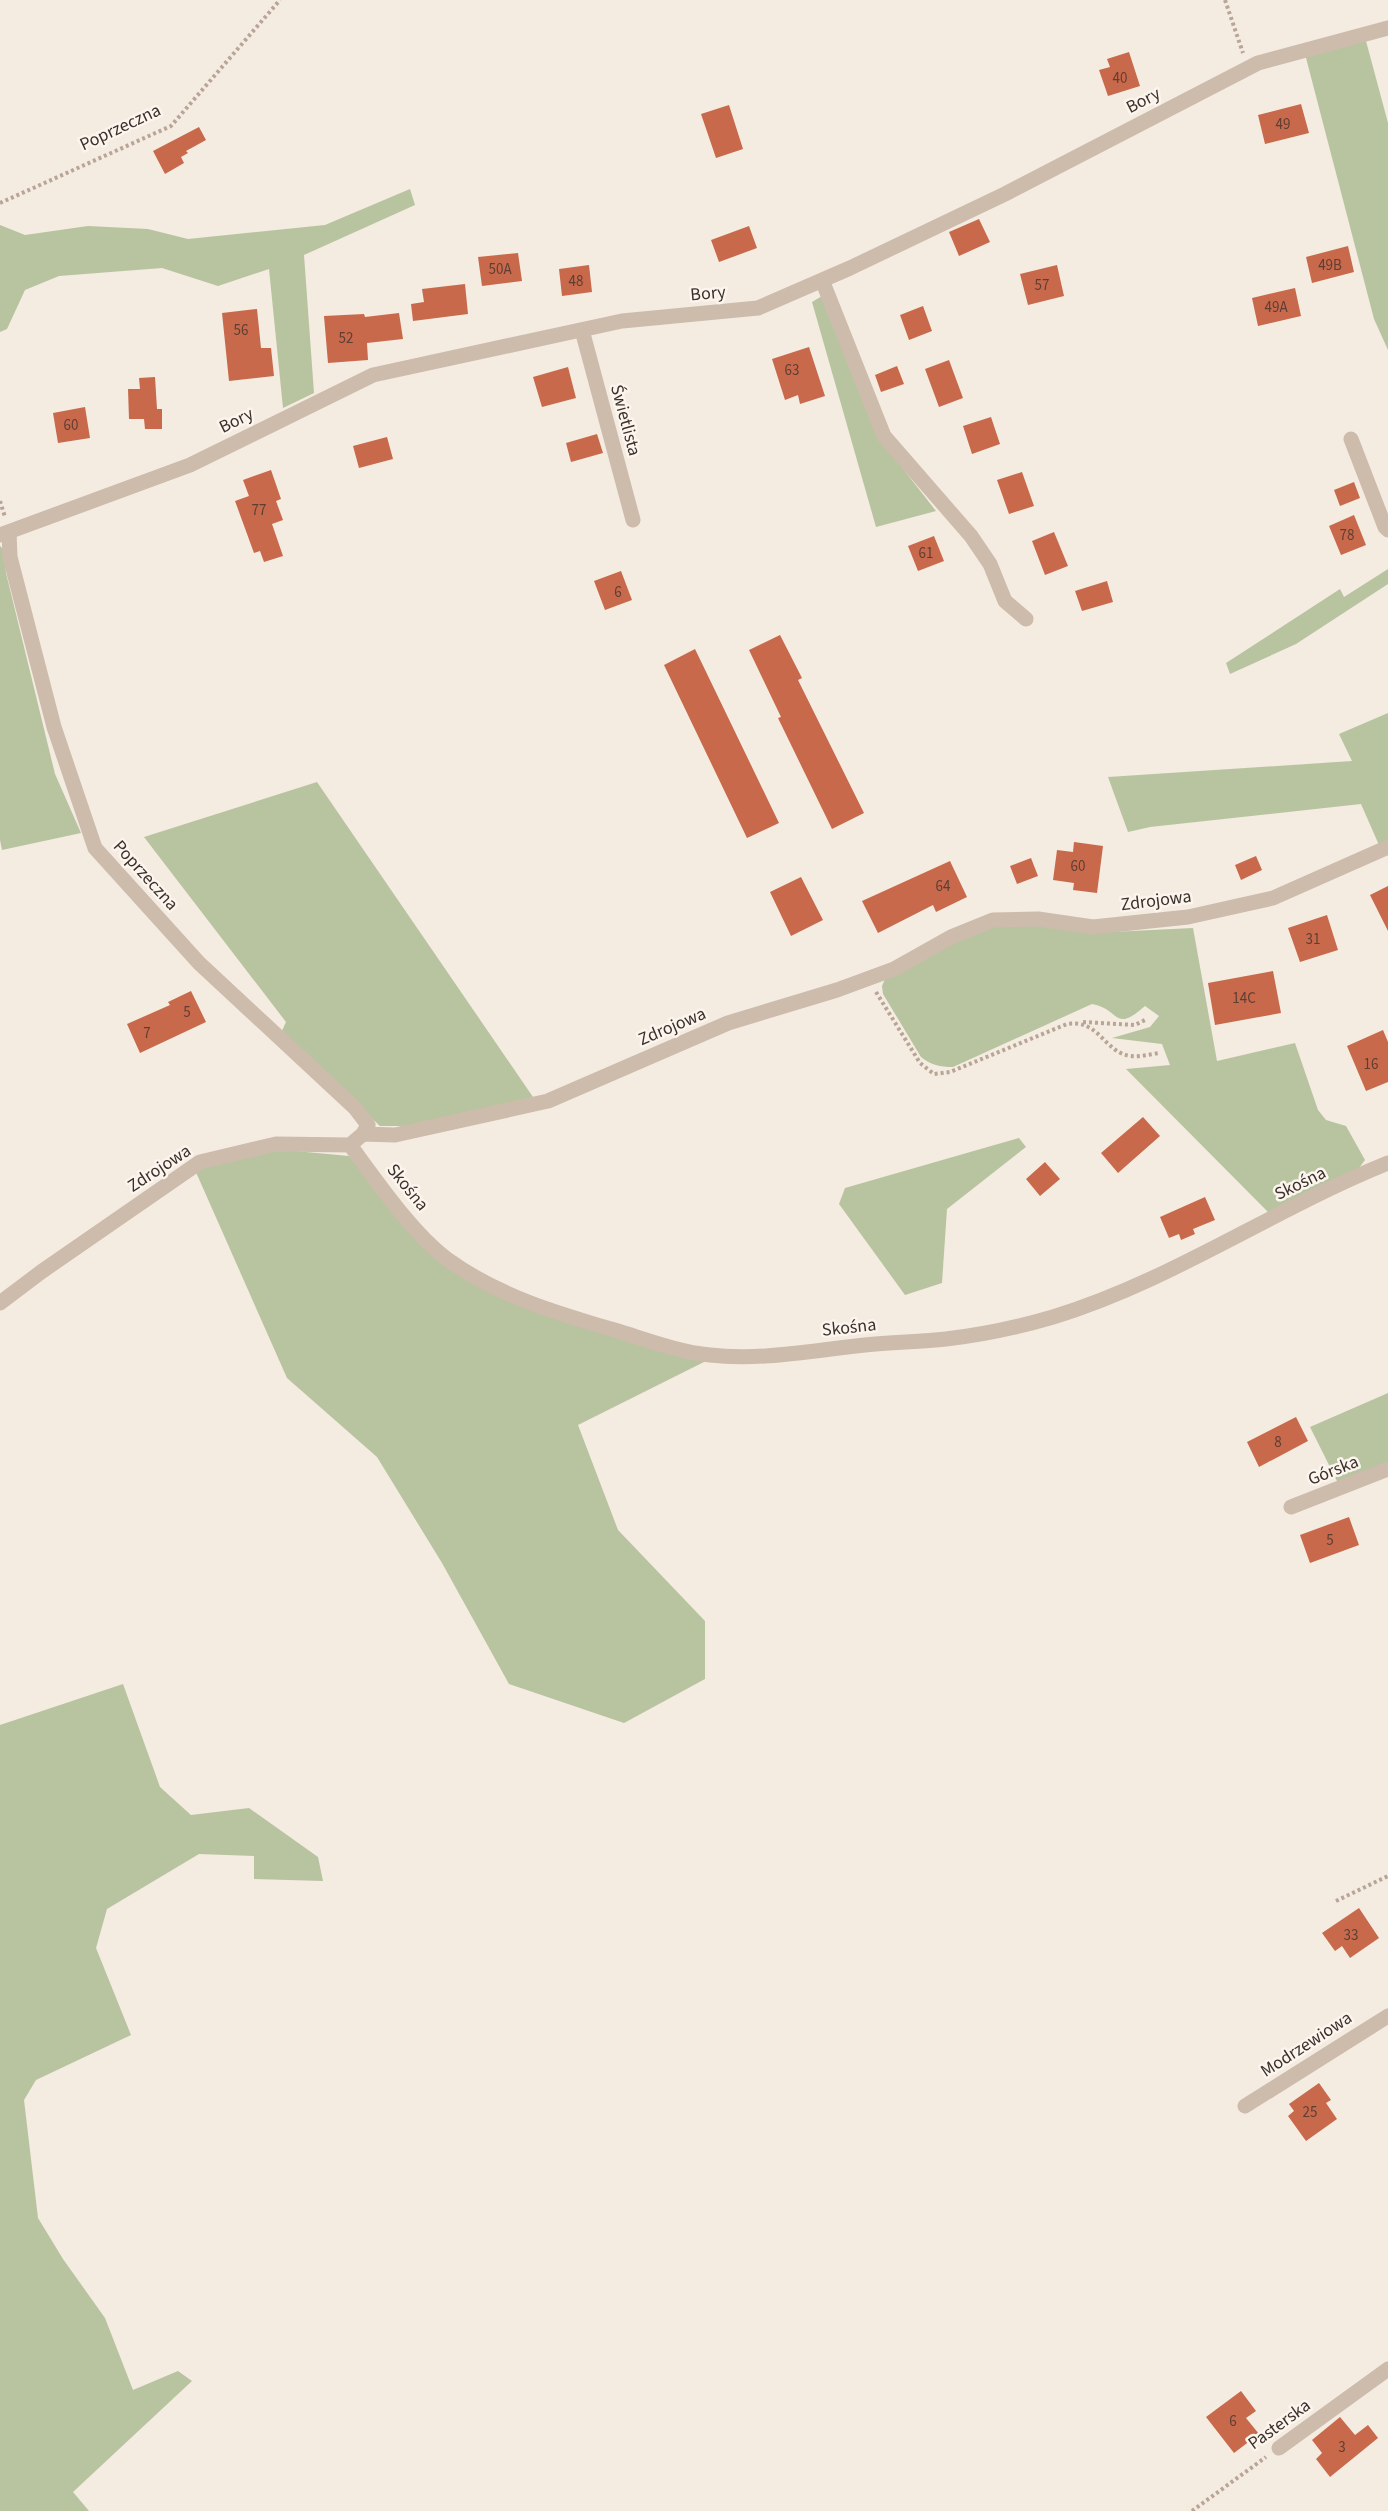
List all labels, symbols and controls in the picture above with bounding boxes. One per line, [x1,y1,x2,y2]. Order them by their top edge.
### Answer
house number: 40 [1113,68,1127,89]
street label: Bory [1122,81,1165,120]
street label: Poprzeczna [76,98,165,157]
house number: 49 [1276,114,1290,135]
house number: 49B [1318,255,1342,276]
house number: 50A [488,259,512,280]
house number: 48 [569,271,583,292]
house number: 57 [1035,275,1049,296]
street label: Bory [689,279,727,307]
house number: 49A [1264,297,1288,318]
house number: 56 [234,320,248,341]
house number: 52 [339,328,353,349]
house number: 63 [785,360,799,381]
street label: Świetlista [604,382,647,459]
street label: Bory [215,401,258,439]
house number: 60 [64,415,78,436]
house number: 77 [252,500,266,521]
house number: 78 [1340,525,1354,546]
house number: 61 [919,543,933,564]
house number: 6 [614,582,622,603]
street label: Poprzeczna [107,835,184,916]
house number: 60 [1071,856,1085,877]
house number: 64 [936,876,951,897]
street label: Zdrojowa [1119,884,1193,917]
house number: 31 [1306,929,1320,950]
house number: 14C [1232,988,1256,1009]
street label: Zdrojowa [635,1001,710,1052]
house number: 5 [183,1002,191,1023]
house number: 7 [143,1023,151,1044]
house number: 16 [1364,1054,1378,1075]
street label: Zdrojowa [123,1139,196,1198]
street label: Skośna [381,1158,434,1216]
street label: Skośna [1270,1160,1330,1207]
street label: Skośna [821,1312,877,1343]
house number: 8 [1274,1432,1282,1453]
street label: Górska [1304,1449,1362,1492]
house number: 5 [1326,1530,1334,1551]
house number: 33 [1344,1925,1358,1946]
street label: Modrzewiowa [1256,2006,1357,2083]
house number: 25 [1303,2102,1317,2123]
street label: Pasterska [1243,2393,1316,2456]
house number: 6 [1229,2411,1237,2432]
house number: 3 [1338,2437,1346,2458]

